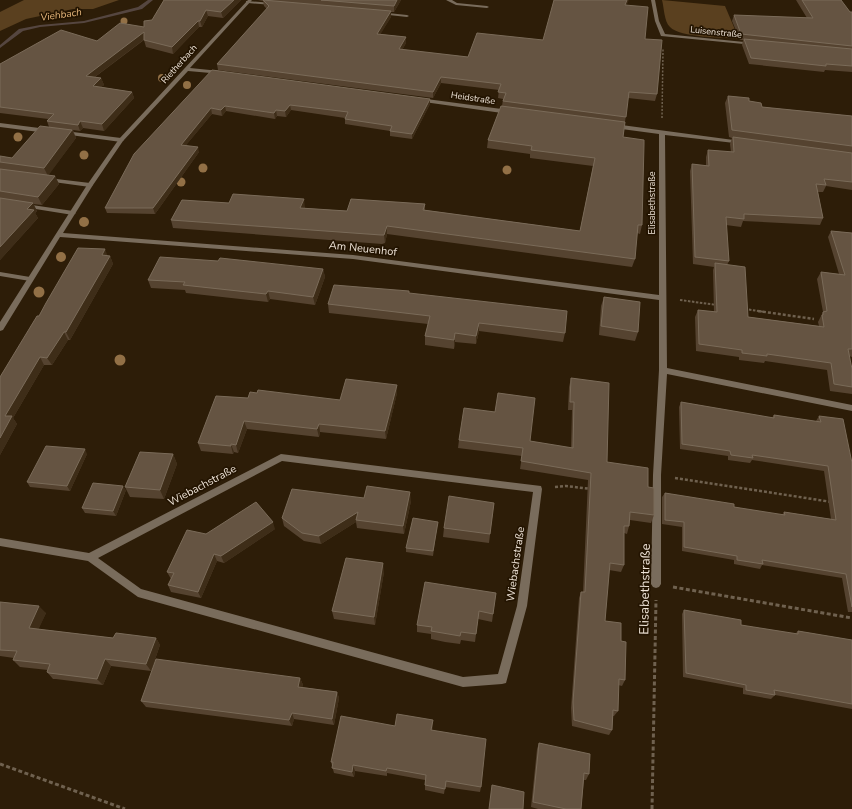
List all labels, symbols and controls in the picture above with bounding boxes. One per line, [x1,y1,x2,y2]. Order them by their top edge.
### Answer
water label: Viehbach [40,5,83,25]
street label: Luisenstraße [690,23,743,41]
street label: Rietherbach [158,42,200,86]
street label: Heidstraße [450,89,496,107]
street label: Elisabethstraße [646,171,658,235]
street label: Am Neuenhof [328,237,398,260]
street label: Wiebachstraße [165,461,239,510]
street label: Wiebachstraße [503,525,528,603]
street label: Elisabethstraße [635,543,655,635]

